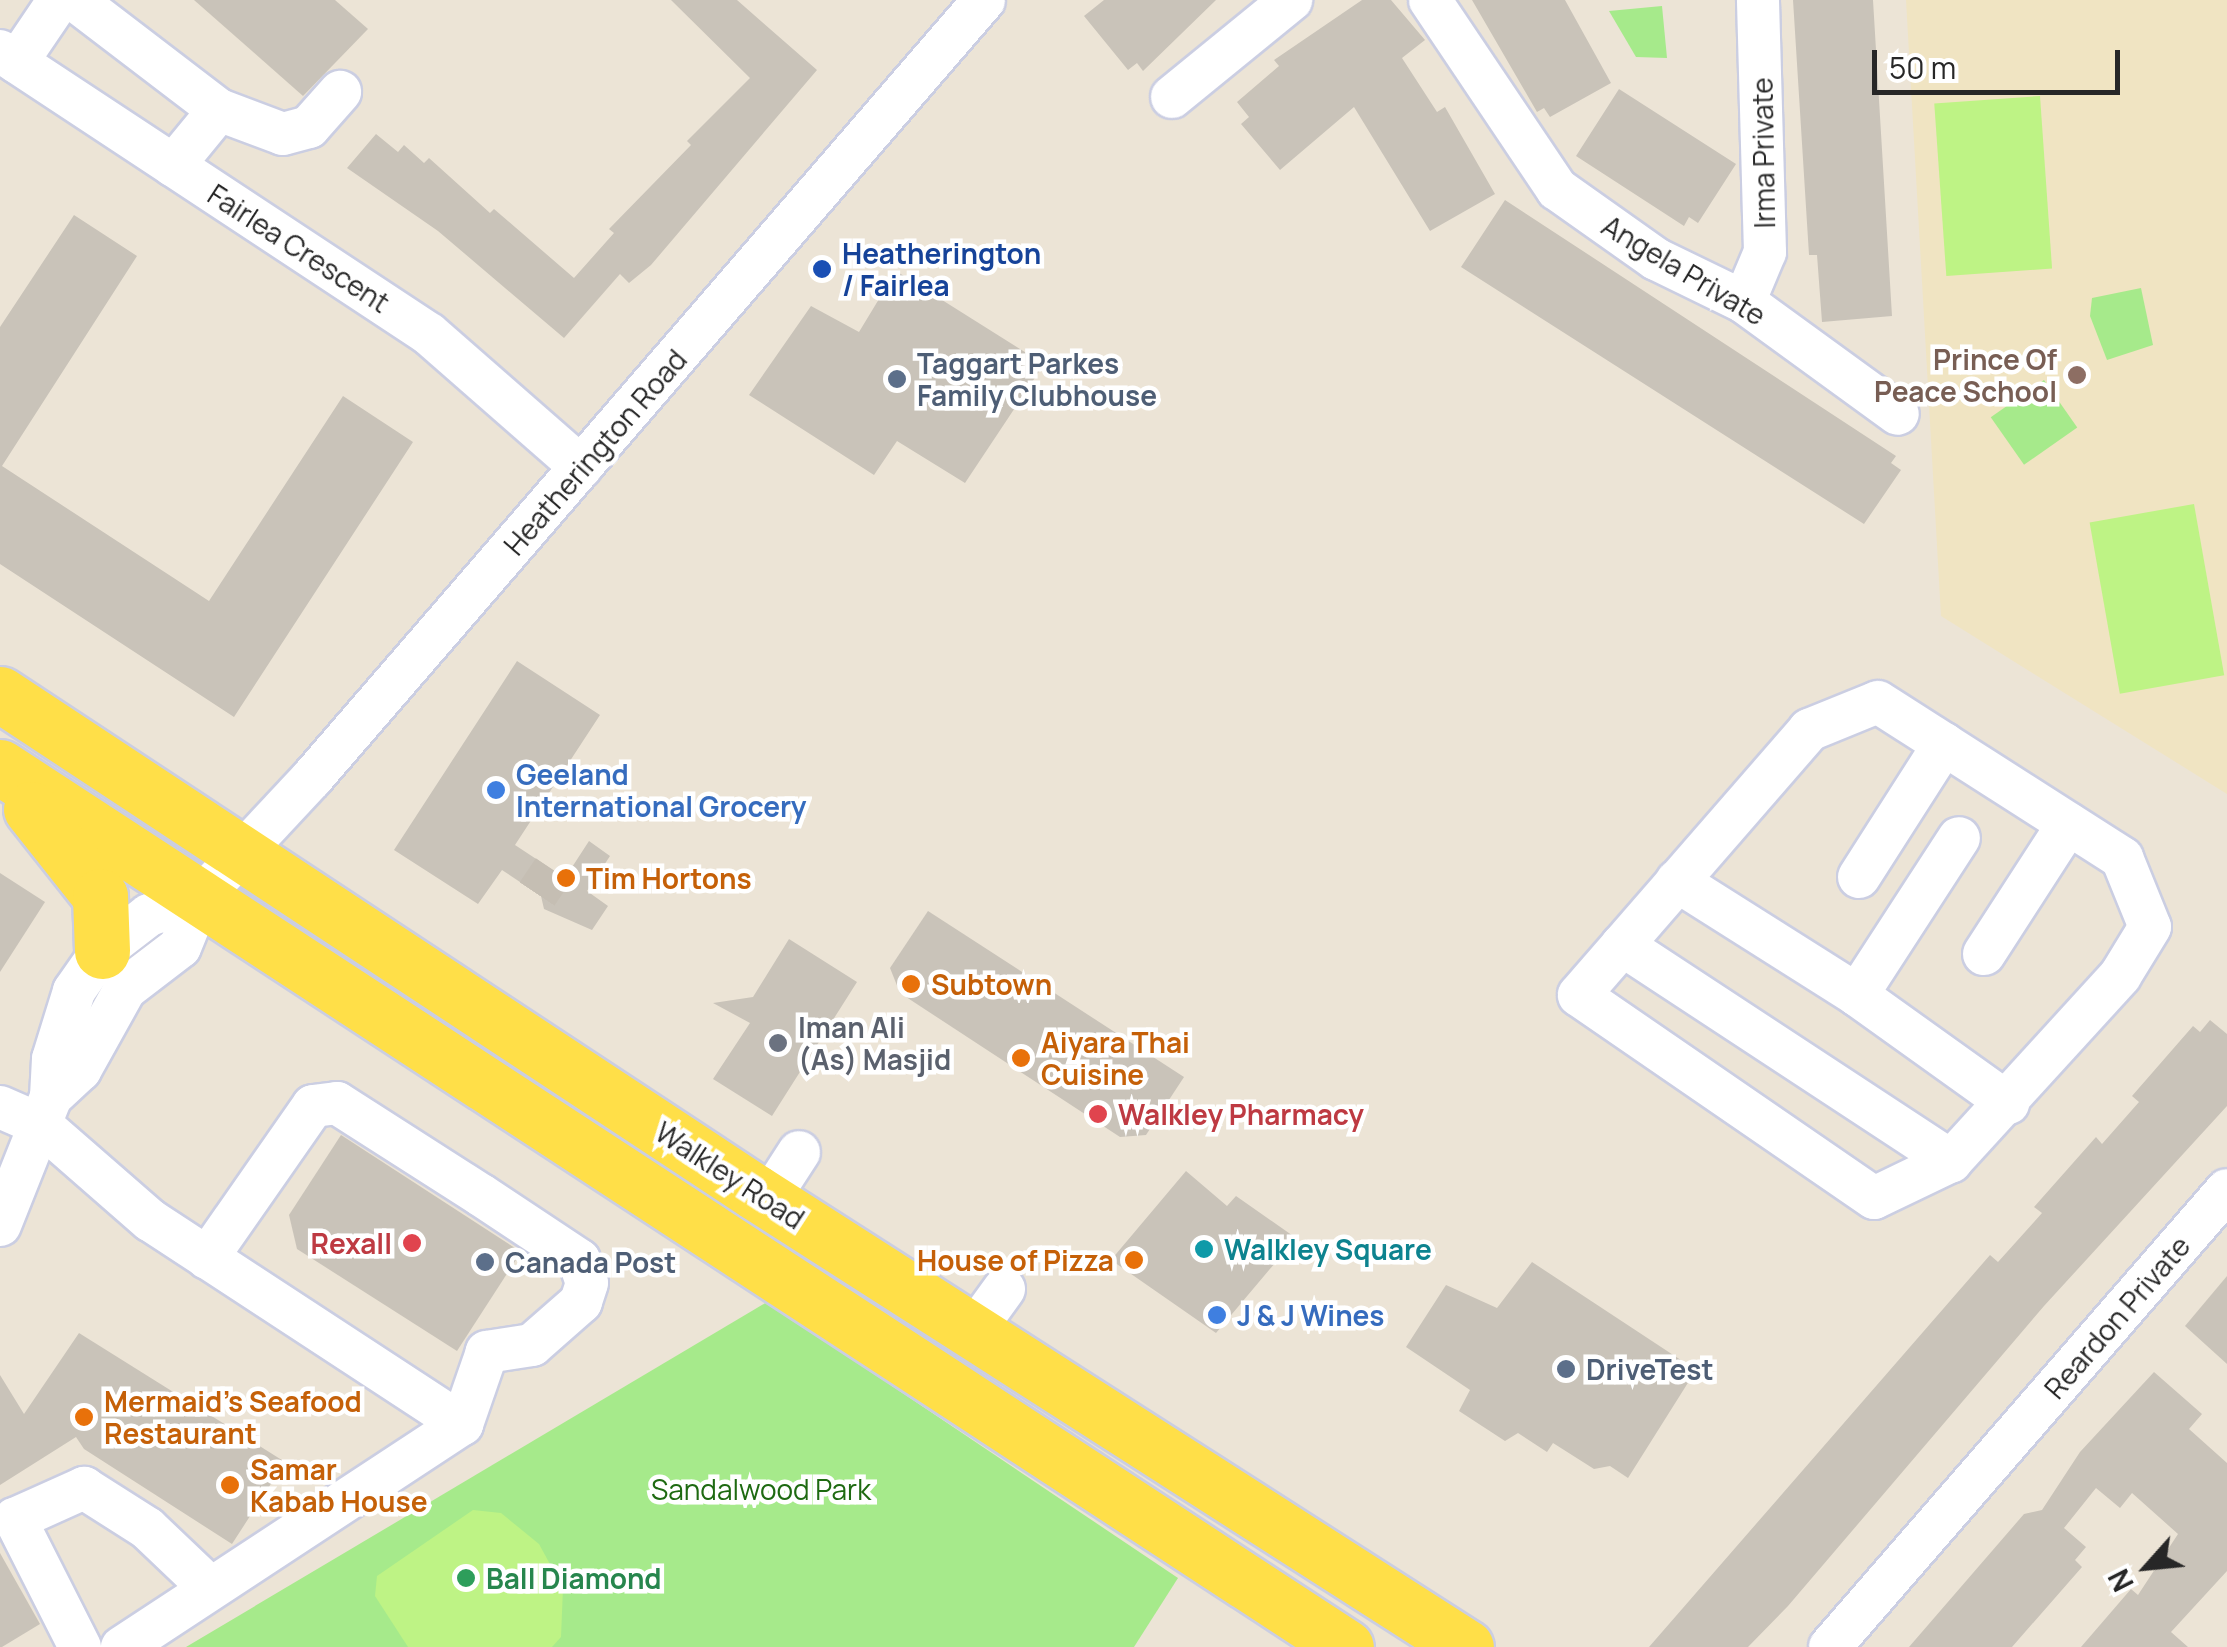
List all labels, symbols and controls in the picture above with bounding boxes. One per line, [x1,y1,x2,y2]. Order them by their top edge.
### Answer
scale bar [1877,30,2124,92]
text: 50 m [1889,47,1956,88]
street label: Irma Private [1745,77,1781,229]
street label: Fairlea Crescent [202,177,396,319]
street label: Angela Private [1596,208,1772,332]
place label: Heatherington / Fairlea [842,236,1041,302]
marker: Heatherington / Fairlea [811,258,833,280]
place label: Prince Of Peace School [1874,342,2057,408]
street label: Heatherington Road [497,343,693,561]
place label: Taggart Parkes Family Clubhouse [917,346,1157,412]
marker: Prince Of Peace School [2066,364,2088,386]
marker: Taggart Parkes Family Clubhouse [886,368,908,390]
place label: Geeland International Grocery [516,757,806,823]
marker: Geeland International Grocery [485,779,507,801]
place label: Tim Hortons [586,861,752,895]
marker: Tim Hortons [555,867,577,889]
place label: Subtown [931,967,1052,1001]
marker: Subtown [900,973,922,995]
place label: Iman Ali (As) Masjid [798,1010,951,1076]
place label: Aiyara Thai Cuisine [1041,1025,1190,1091]
marker: Iman Ali (As) Masjid [767,1032,789,1054]
marker: Aiyara Thai Cuisine [1010,1047,1032,1069]
place label: Walkley Pharmacy [1118,1097,1364,1131]
marker: Walkley Pharmacy [1087,1103,1109,1125]
street label: Walkley Road [649,1115,811,1235]
place label: Rexall [310,1226,392,1260]
street label: Reardon Private [2037,1229,2197,1405]
marker: Rexall [401,1232,423,1254]
place label: Walkley Square [1224,1232,1432,1266]
marker: Walkley Square [1193,1238,1215,1260]
place label: House of Pizza [917,1243,1114,1277]
place label: Canada Post [505,1245,676,1279]
marker: House of Pizza [1123,1249,1145,1271]
marker: Canada Post [474,1251,496,1273]
place label: J & J Wines [1237,1298,1384,1332]
marker: J & J Wines [1206,1304,1228,1326]
place label: DriveTest [1586,1352,1714,1386]
marker: DriveTest [1555,1358,1577,1380]
place label: Mermaid's Seafood Restaurant [104,1384,361,1450]
marker: Mermaid's Seafood Restaurant [73,1406,95,1428]
place label: Samar Kabab House [250,1452,428,1518]
park label: Sandalwood Park [651,1472,871,1506]
marker: Samar Kabab House [219,1474,241,1496]
north arrow [2097,1517,2197,1617]
place label: Ball Diamond [486,1561,661,1595]
text: N [2099,1563,2142,1598]
marker: Ball Diamond [455,1567,477,1589]

